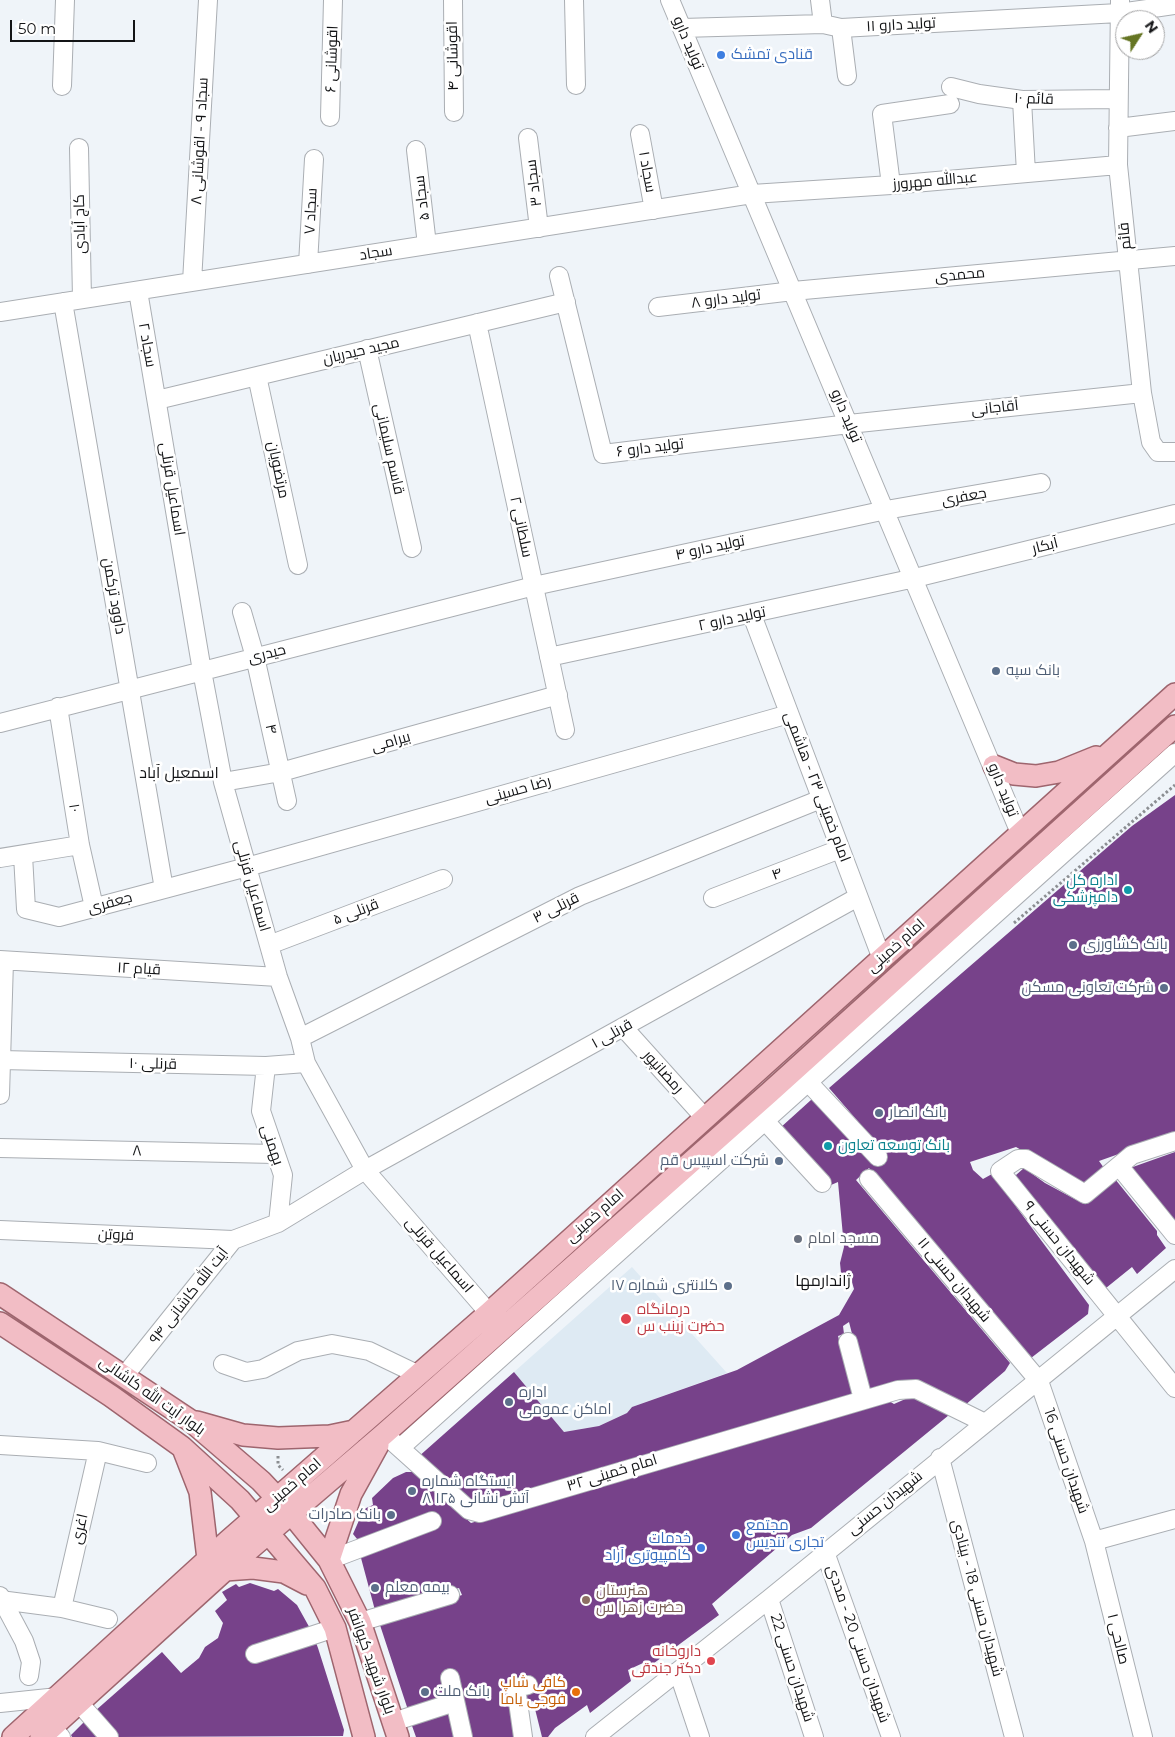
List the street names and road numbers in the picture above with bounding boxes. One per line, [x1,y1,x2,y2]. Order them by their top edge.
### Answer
street label: تولید دارو [669,13,707,73]
street label: تولید دارو ۱۱ [866,14,936,36]
street label: اقوشانی ۴ [443,21,463,91]
street label: اقوشانی ۶ [322,25,342,93]
street label: سجاد ۹ - اقوشانی ۸ [188,77,212,205]
street label: قائم ۱۰ [1014,89,1054,109]
street label: سجاد ۱ [635,150,659,194]
street label: سجاد ۳ [522,158,546,208]
street label: عبدالله مهرورز [892,168,978,194]
street label: سجاد ۵ [410,174,434,222]
street label: سجاد ۷ [301,187,321,235]
street label: کاج آبادی [70,194,90,254]
street label: قائم [1115,221,1135,251]
street label: سجاد [358,242,394,264]
street label: محمدی [934,264,986,286]
street label: تولید دارو ۸ [690,286,762,312]
street label: سجاد ۲ [134,321,160,369]
street label: مجید حیدریان [321,333,401,369]
street label: تولید دارو [827,386,865,446]
street label: آقاجانی [970,397,1020,419]
street label: قاسم سلیمانی [370,402,408,496]
street label: تولید دارو ۶ [615,435,685,461]
street label: مرتضویان [263,440,293,500]
street label: اسماعیل قرنلی [156,441,188,537]
street label: جعفری [940,484,988,510]
street label: ۲ سلطانی [506,495,536,559]
street label: تولید دارو ۴ [674,532,746,564]
street label: آبکار [1030,534,1060,558]
street label: داوود ترکمن [98,556,130,636]
street label: تولید دارو ۲ [697,603,767,635]
street label: حیدری [246,641,288,667]
street label: امام خمینی ۲۳ - هاشمی [780,709,854,865]
street label: ۴ [261,722,281,736]
street label: بیرامی [369,728,413,756]
street label: تولید دارو [984,760,1022,820]
street label: رضا حسینی [483,772,553,808]
street label: ۱۰ [64,802,84,814]
street label: اسماعیل قرنلی [230,838,274,934]
street label: ۴ [769,864,785,884]
street label: جعفری [86,888,134,918]
street label: قرنلی ۳ [530,889,582,927]
street label: قرنلی ۵ [331,895,381,929]
street label: امام خمینی [863,915,929,977]
street label: ۱۲ قیام [117,959,161,979]
street label: قرنلی ۱ [588,1015,636,1053]
street label: رمضانپور [639,1047,687,1097]
street label: قرنلی ۱۰ [129,1055,177,1073]
street label: بهمنی [257,1122,287,1168]
street label: ۸ [132,1142,142,1160]
street label: امام خمینی [562,1185,628,1247]
street label: شهیدان حسنی ۹ [1019,1197,1099,1289]
street label: اسماعیل قرنلی [401,1214,477,1296]
street label: فروتن [98,1225,134,1245]
street label: شهیدان حسنی ۱۱ [913,1234,995,1326]
street label: آیت الله کاشانی ۹۴ [146,1244,232,1348]
street label: بلوار آیت الله کاشانی [96,1353,208,1439]
street label: شهیدان حسنی 16 [1040,1406,1092,1516]
street label: امام خمینی ۳۲ [564,1451,660,1495]
street label: امام خمینی [259,1455,325,1515]
street label: شهیدان حسنی [844,1467,926,1539]
street label: اغری [68,1512,92,1546]
street label: شهیدان حسنی 18 - بینادی [947,1517,1007,1679]
street label: شهیدان حسنی 20 - مددی [822,1563,894,1725]
street label: بلوار شهید کیوانفر [343,1605,399,1717]
street label: شهیدان حسنی 22 [766,1612,818,1724]
street label: صالحی ۱ [1103,1612,1133,1666]

